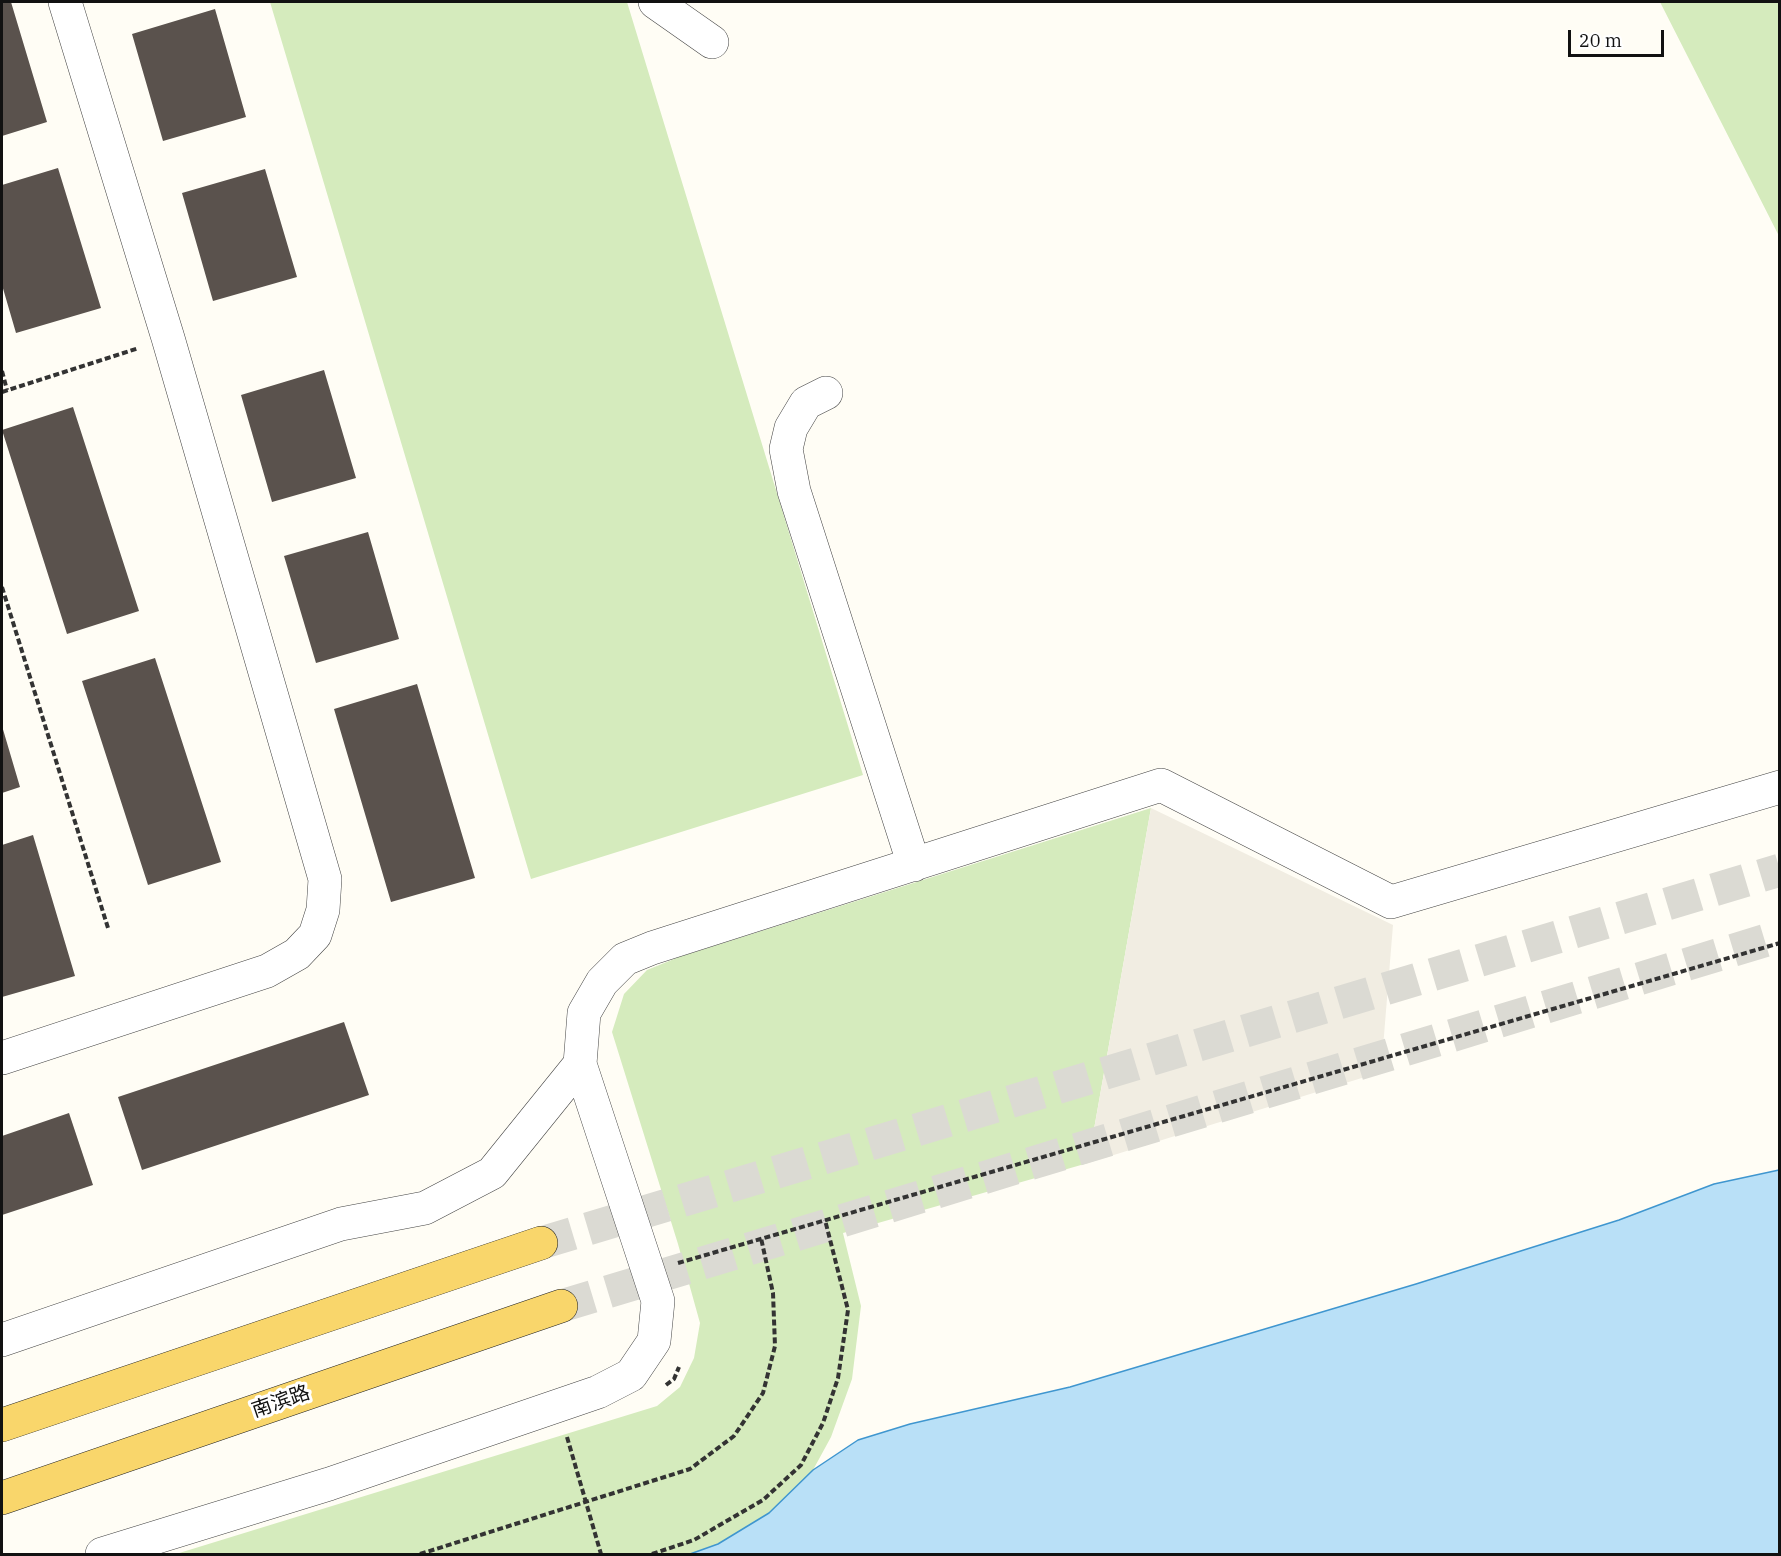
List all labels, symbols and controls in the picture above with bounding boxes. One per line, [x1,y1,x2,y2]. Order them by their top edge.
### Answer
scale bar [1571,18,1667,56]
text: 20 m [1579,29,1622,52]
street label: 南滨路 [249,1381,313,1423]

